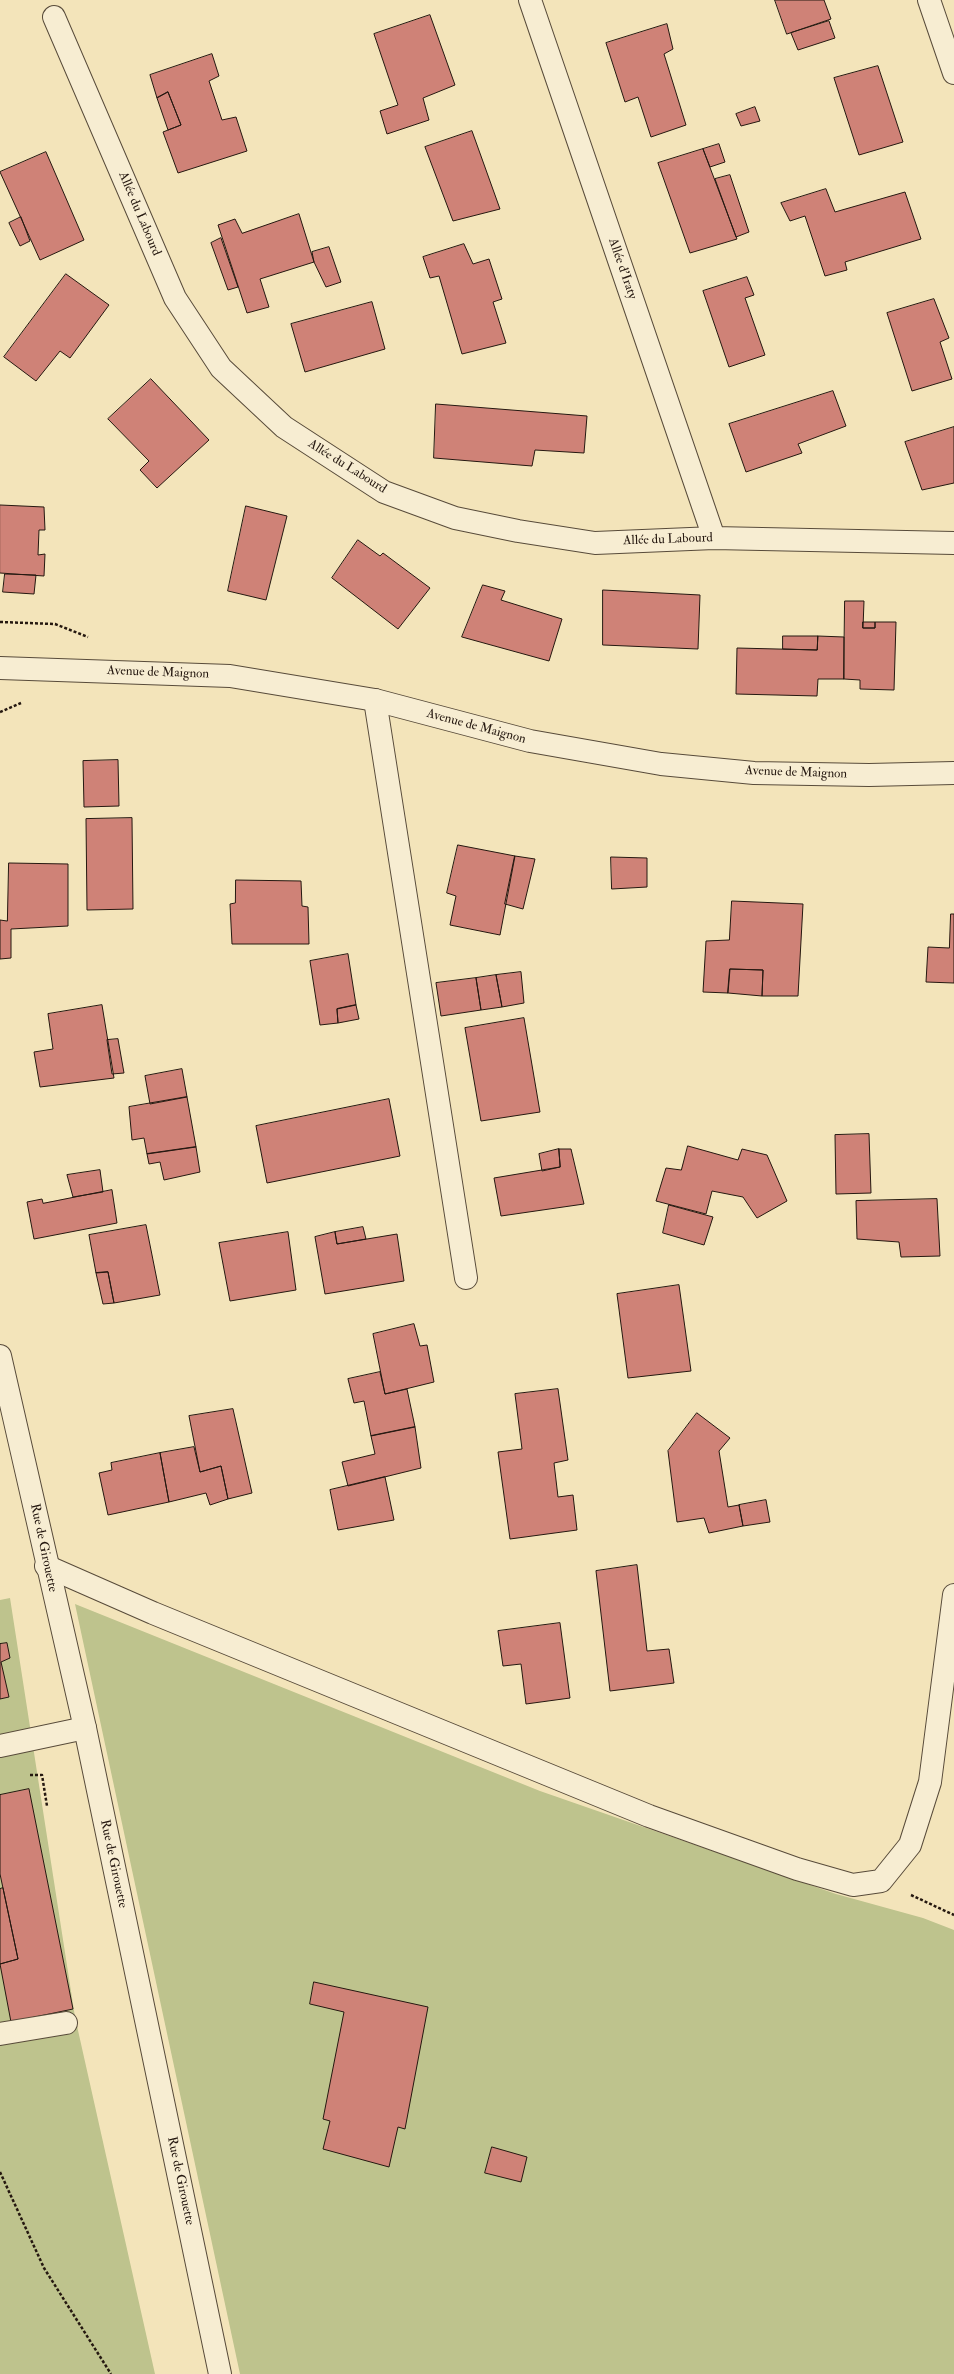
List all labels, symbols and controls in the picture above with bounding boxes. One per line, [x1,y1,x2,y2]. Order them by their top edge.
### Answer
street label: Allée du Labourd [114,170,164,258]
street label: Allée d'Iraty [604,236,640,302]
street label: Allée du Labourd [305,437,389,497]
street label: Allée du Labourd [623,531,713,549]
street label: Avenue de Maignon [107,663,209,683]
street label: Avenue de Maignon [425,706,527,748]
street label: Avenue de Maignon [745,763,847,783]
street label: Rue de Girouette [26,1502,60,1594]
street label: Rue de Girouette [96,1818,130,1910]
street label: Rue de Girouette [163,2135,197,2227]

